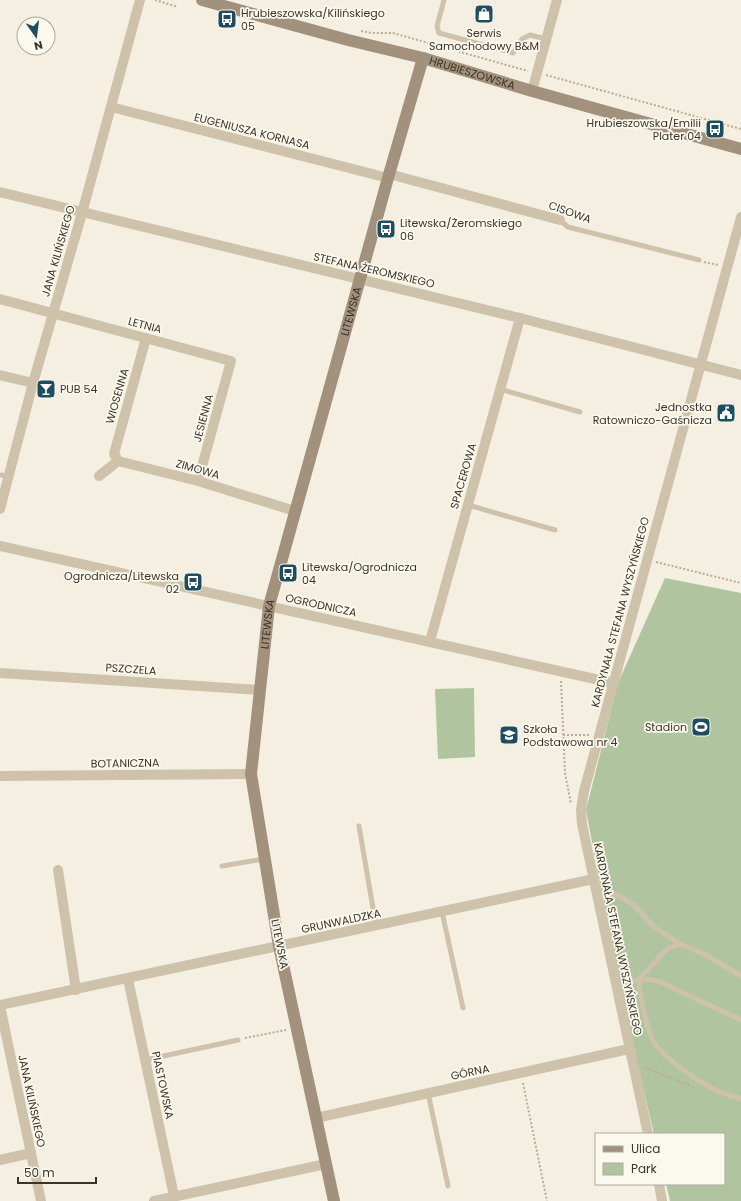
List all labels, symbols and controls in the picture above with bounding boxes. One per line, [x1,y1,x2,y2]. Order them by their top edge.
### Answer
shop icon: Serwis Samochodowy B&M [473,3,495,25]
place label: Hrubieszowska/Kilińskiego 05 [241,5,385,34]
bus stop icon: Hrubieszowska/Kilińskiego 05 [216,8,238,30]
north arrow [16,16,56,56]
place label: Serwis Samochodowy B&M [429,25,539,54]
text: N [32,37,44,54]
street label: HRUBIESZOWSKA [427,52,518,94]
street label: EUGENIUSZA KORNASA [192,109,312,153]
place label: Hrubieszowska/Emilii Plater 04 [587,115,701,144]
bus stop icon: Hrubieszowska/Emilii Plater 04 [704,118,726,140]
street label: CISOWA [546,197,594,227]
street label: JANA KILIŃSKIEGO [37,203,79,299]
place label: Litewska/Żeromskiego 06 [400,215,522,244]
bus stop icon: Litewska/Żeromskiego 06 [375,218,397,240]
street label: STEFANA ŻEROMSKIEGO [312,248,437,292]
street label: LITEWSKA [336,284,366,338]
street label: LETNIA [126,313,164,337]
street label: WIOSENNA [101,366,133,426]
bar icon: PUB 54 [35,378,57,400]
place label: PUB 54 [60,381,97,397]
street label: JESIENNA [189,392,217,444]
place label: Jednostka Ratowniczo-Gaśnicza [593,399,712,428]
public building icon: Jednostka Ratowniczo-Gaśnicza [715,402,737,424]
street label: SPACEROWA [446,441,480,511]
street label: ZIMOWA [174,455,222,483]
street label: KARDYNAŁA STEFANA WYSZYŃSKIEGO [587,515,653,709]
place label: Litewska/Ogrodnicza 04 [302,559,417,588]
bus stop icon: Litewska/Ogrodnicza 04 [277,562,299,584]
place label: Ogrodnicza/Litewska 02 [64,568,179,597]
bus stop icon: Ogrodnicza/Litewska 02 [182,571,204,593]
street label: OGRODNICZA [284,590,359,620]
street label: LITEWSKA [256,596,279,650]
street label: PSZCZELA [105,659,158,679]
sports icon: Stadion [690,716,712,738]
place label: Stadion [645,719,687,735]
place label: Szkoła Podstawowa nr 4 [523,721,618,750]
school or university icon: Szkoła Podstawowa nr 4 [498,724,520,746]
street label: BOTANICZNA [90,754,160,772]
street label: KARDYNAŁA STEFANA WYSZYŃSKIEGO [590,841,646,1037]
street label: GRUNWALDZKA [300,905,383,937]
street label: LITEWSKA [267,918,293,971]
street label: PIASTOWSKA [148,1050,178,1121]
street label: JANA KILIŃSKIEGO [14,1053,50,1149]
street label: GÓRNA [449,1060,491,1084]
legend [595,1133,725,1185]
text: Ulica [631,1140,660,1157]
scale bar [18,1159,96,1185]
text: Park [631,1160,658,1177]
text: 50 m [24,1164,55,1181]

